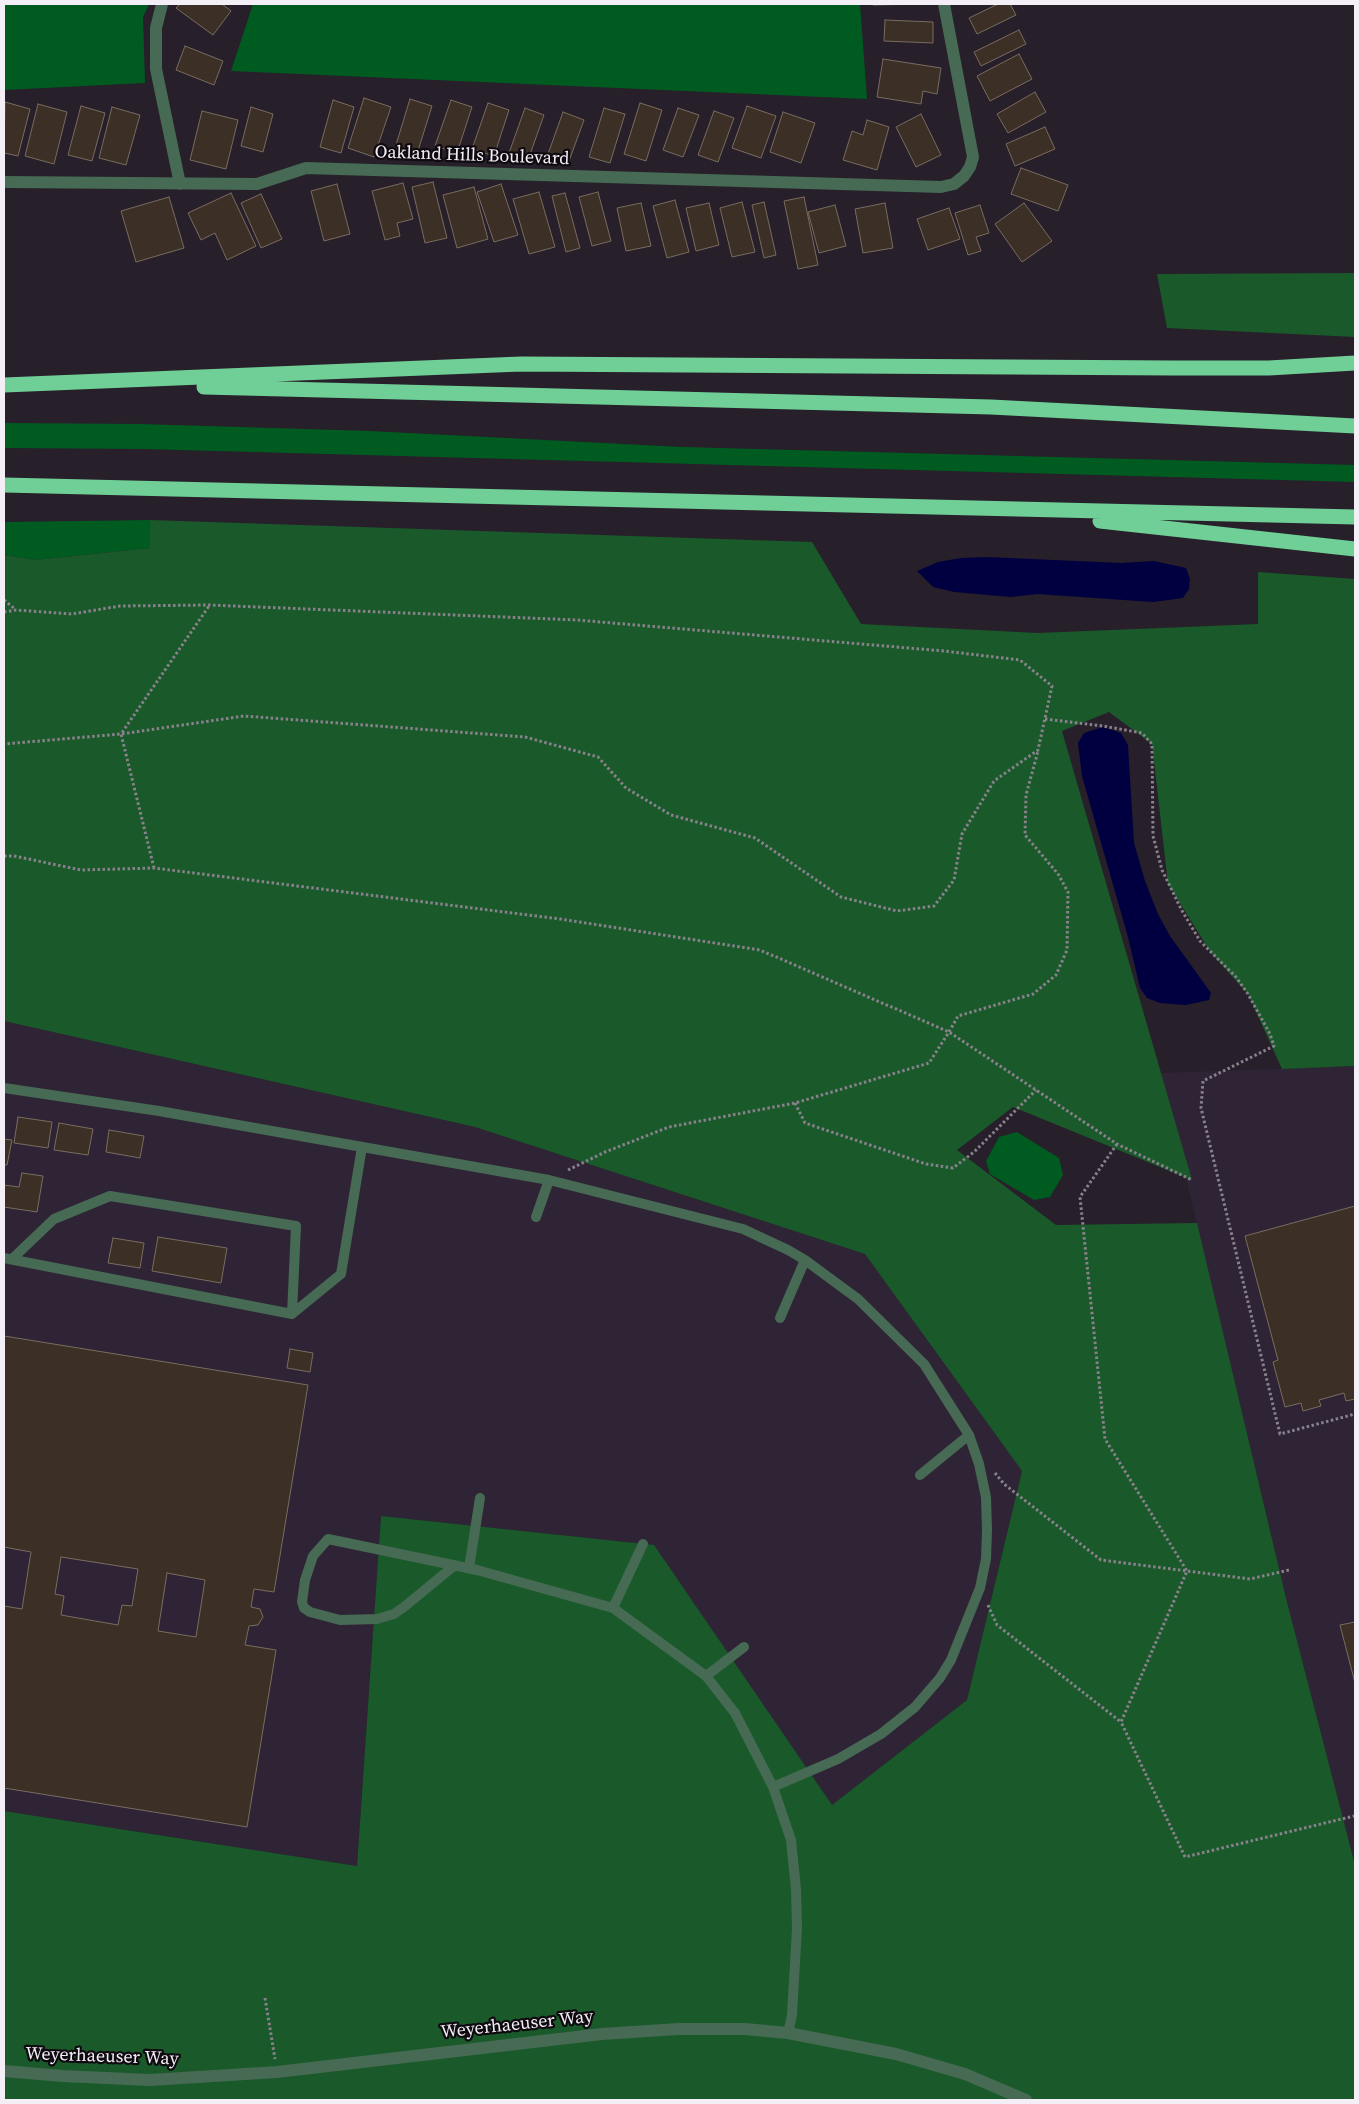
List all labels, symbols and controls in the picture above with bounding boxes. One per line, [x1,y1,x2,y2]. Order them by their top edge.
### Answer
street label: Oakland Hills Boulevard [374,142,570,170]
street label: Weyerhaeuser Way [440,2006,594,2044]
street label: Weyerhaeuser Way [25,2044,179,2070]

